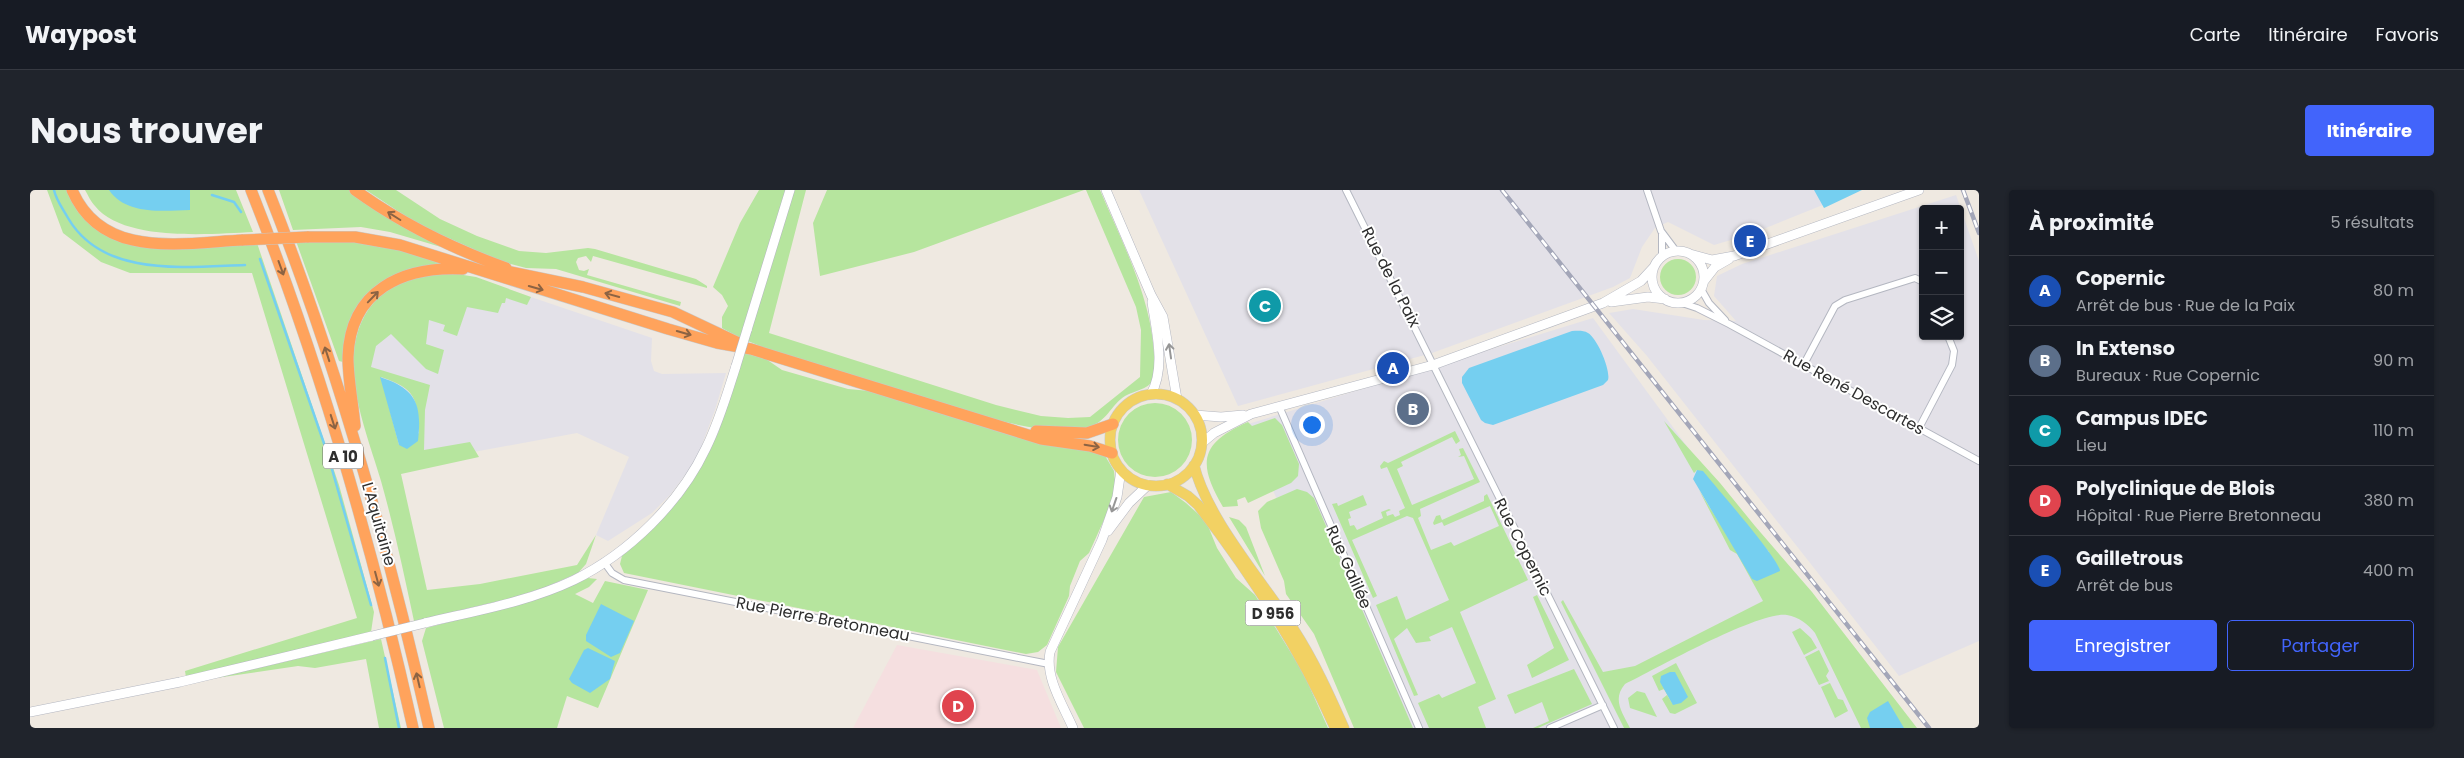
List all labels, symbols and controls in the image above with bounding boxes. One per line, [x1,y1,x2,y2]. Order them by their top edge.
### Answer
text: Waypost [25,18,136,51]
text: Carte [2190,22,2240,47]
text: Itinéraire [2268,22,2348,47]
text: Favoris [2376,22,2439,47]
button: Itinéraire [2305,105,2434,156]
text: Nous trouver [30,106,263,155]
map controls [1919,205,1964,340]
button: + [1919,205,1964,250]
text: À proximité [2029,208,2154,237]
one-way arrow [387,211,401,222]
text: 5 résultats [2330,211,2414,234]
pin: E [1734,222,1766,260]
street label: Rue de la Paix [1356,223,1426,331]
button: − [1919,250,1964,295]
one-way arrow [277,260,286,276]
text: Copernic [2076,265,2165,292]
text: A [2039,279,2051,302]
text: 80 m [2373,279,2414,302]
one-way arrow [528,283,544,293]
pin: C [1249,287,1281,325]
one-way arrow [604,289,620,299]
one-way arrow [367,290,379,303]
text: Arrêt de bus · Rue de la Paix [2076,294,2295,317]
button: layers [1919,295,1964,340]
one-way arrow [676,329,692,339]
text: In Extenso [2076,335,2175,362]
one-way arrow [1165,343,1175,359]
street label: Rue René Descartes [1779,344,1929,440]
one-way arrow [322,346,331,362]
pin: A [1377,349,1409,387]
text: B [2040,349,2050,372]
text: 90 m [2373,349,2414,372]
text: Bureaux · Rue Copernic [2076,364,2260,387]
pin: B [1397,390,1429,428]
text: Campus IDEC [2076,405,2208,432]
your location [1299,412,1325,438]
one-way arrow [328,414,338,430]
text: C [2039,419,2051,442]
text: 110 m [2373,419,2414,442]
text: Lieu [2076,434,2107,457]
one-way arrow [1084,442,1100,452]
road number: A 10 [323,444,363,468]
text: Polyclinique de Blois [2076,475,2275,502]
street label: L'Aquitaine [356,480,402,569]
text: D [2039,489,2051,512]
text: 380 m [2364,489,2414,512]
street label: Rue Copernic [1488,494,1558,600]
one-way arrow [1109,497,1118,513]
text: Hôpital · Rue Pierre Bretonneau [2076,504,2321,527]
street label: Rue Galilée [1320,522,1378,612]
text: Gailletrous [2076,545,2183,572]
text: E [2041,559,2049,582]
text: 400 m [2363,559,2414,582]
one-way arrow [373,570,382,586]
text: Arrêt de bus [2076,574,2173,597]
street label: Rue Pierre Bretonneau [734,591,912,647]
road number: D 956 [1246,600,1300,626]
button: Enregistrer [2029,620,2217,671]
button: Partager [2227,620,2414,671]
one-way arrow [413,673,423,689]
pin: D [942,687,974,725]

